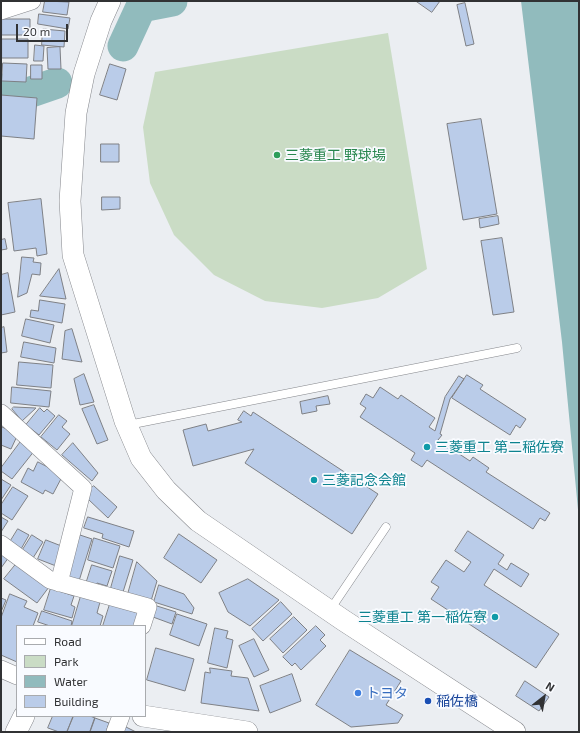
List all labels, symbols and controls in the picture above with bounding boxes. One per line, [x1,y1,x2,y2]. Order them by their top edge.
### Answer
scale bar [18,16,70,42]
text: 20 m [23,24,50,38]
place label: 三菱重工 野球場 [285,147,386,163]
marker: 三菱重工 野球場 [272,150,282,160]
place label: 三菱重工 第二稲佐寮 [435,439,564,455]
marker: 三菱重工 第二稲佐寮 [422,442,432,452]
place label: 三菱記念会館 [322,472,406,488]
marker: 三菱記念会館 [309,475,319,485]
place label: 三菱重工 第一稲佐寮 [358,609,487,625]
marker: 三菱重工 第一稲佐寮 [490,612,500,622]
legend [16,625,146,717]
text: Road [54,634,82,648]
text: Park [54,654,79,668]
text: Water [54,674,88,688]
north arrow [524,677,564,717]
text: N [544,679,557,694]
place label: トヨタ [366,685,408,701]
marker: トヨタ [353,688,363,698]
place label: 稲佐橋 [436,693,478,709]
text: Building [54,694,98,708]
marker: 稲佐橋 [423,696,433,706]

